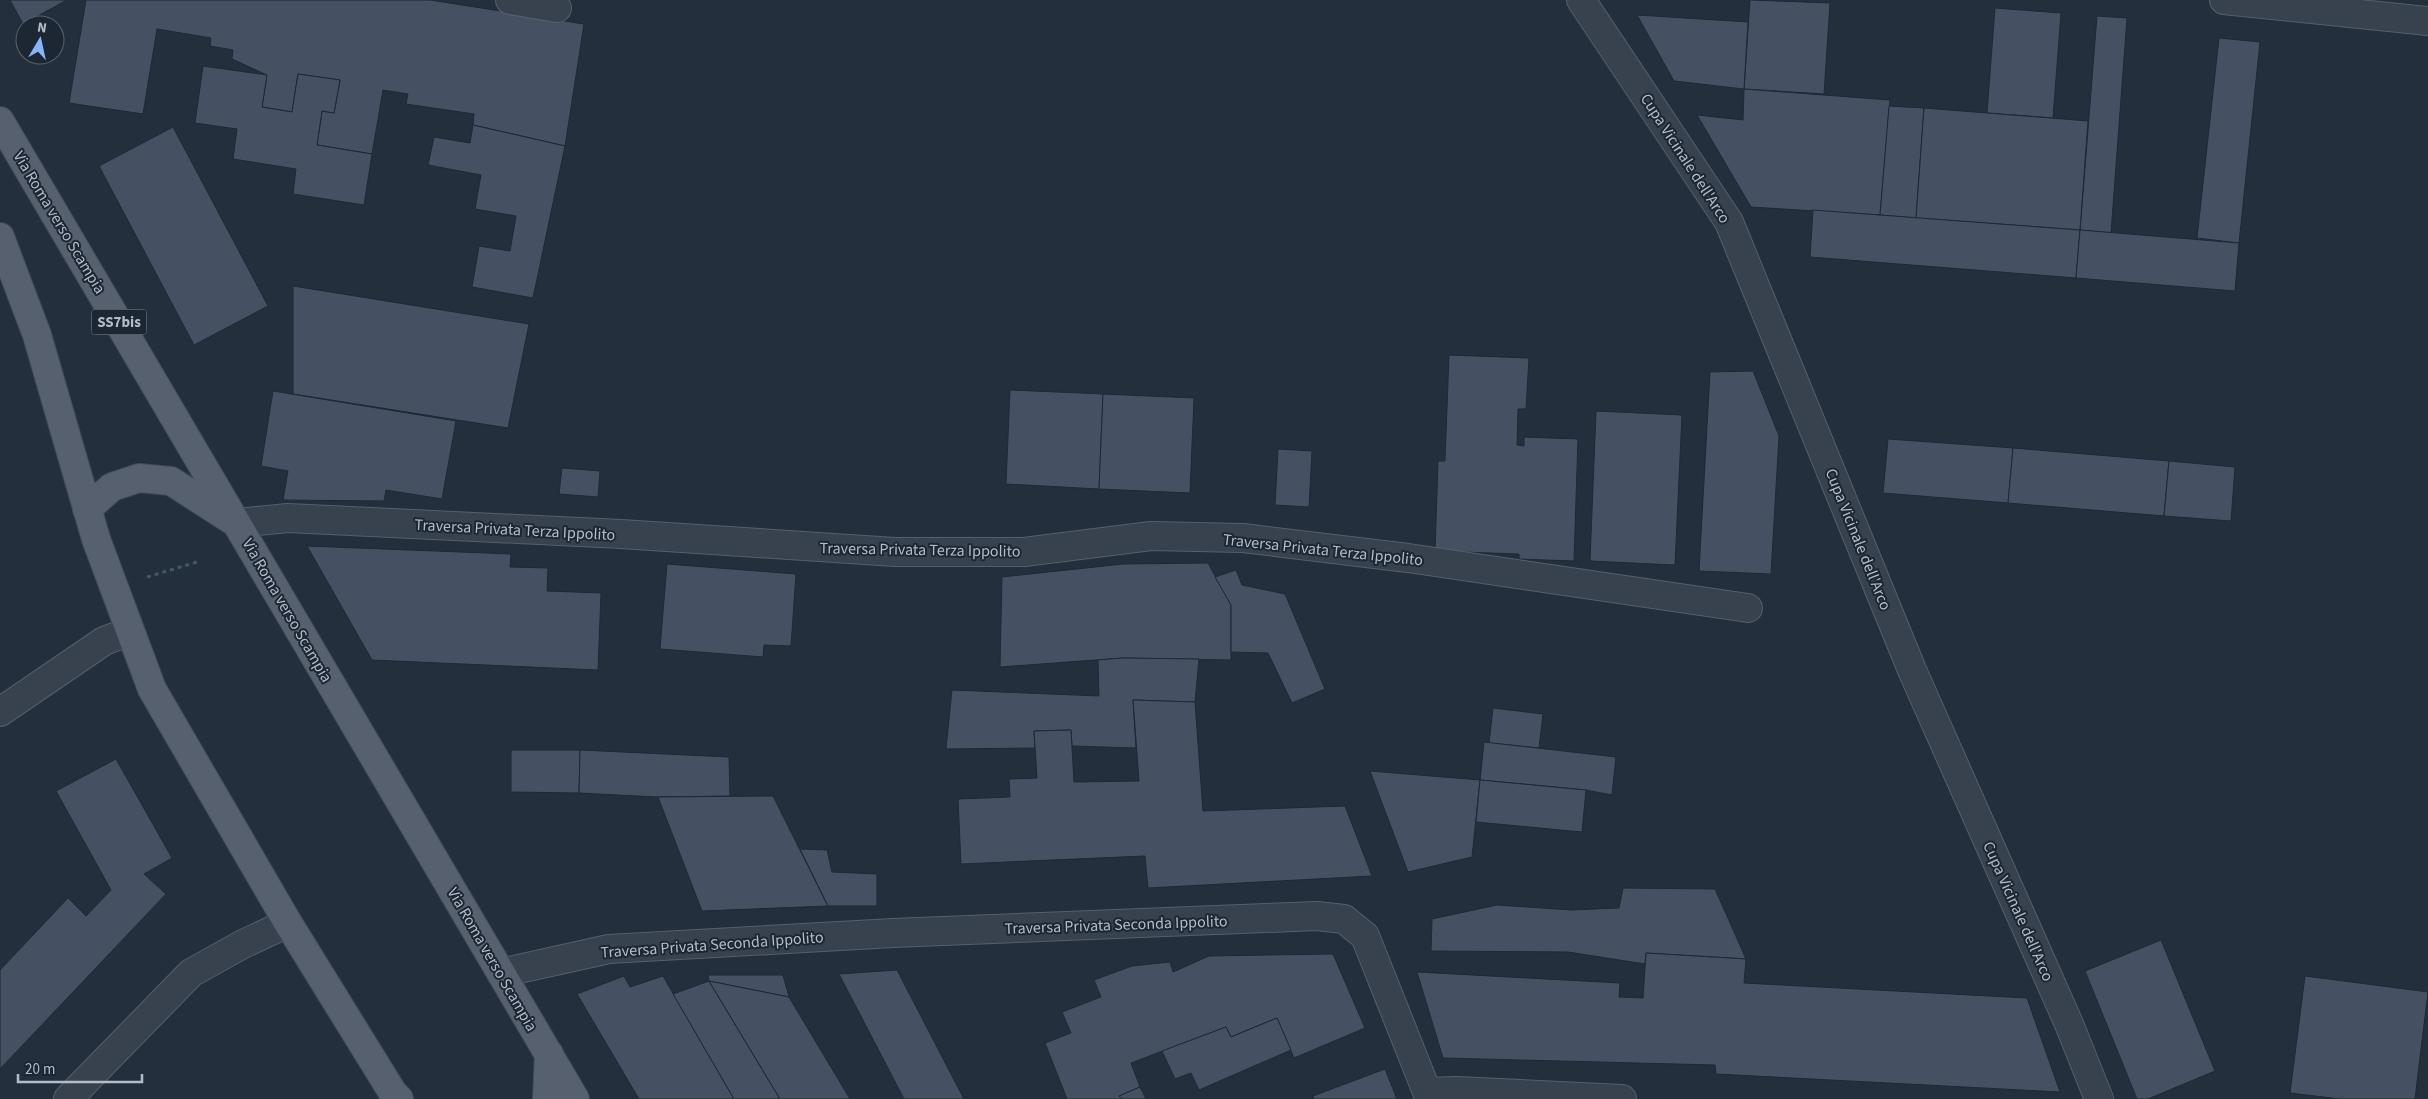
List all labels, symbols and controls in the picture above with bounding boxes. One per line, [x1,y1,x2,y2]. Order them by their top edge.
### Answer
north arrow [15,15,65,65]
text: N [36,18,48,39]
street label: Cupa Vicinale dell'Arco [1635,89,1735,228]
street label: Via Roma verso Scampia [8,147,111,298]
road number: SS7bis [92,310,146,334]
street label: Cupa Vicinale dell'Arco [1820,465,1897,613]
street label: Traversa Privata Terza Ippolito [414,514,616,546]
street label: Traversa Privata Terza Ippolito [1222,529,1424,571]
street label: Via Roma verso Scampia [237,534,337,687]
street label: Traversa Privata Terza Ippolito [819,537,1021,563]
street label: Cupa Vicinale dell'Arco [1977,838,2059,985]
street label: Via Roma verso Scampia [442,883,542,1036]
street label: Traversa Privata Seconda Ippolito [1004,910,1228,940]
street label: Traversa Privata Seconda Ippolito [600,926,824,964]
scale bar [18,1052,141,1084]
text: 20 m [25,1059,55,1080]

